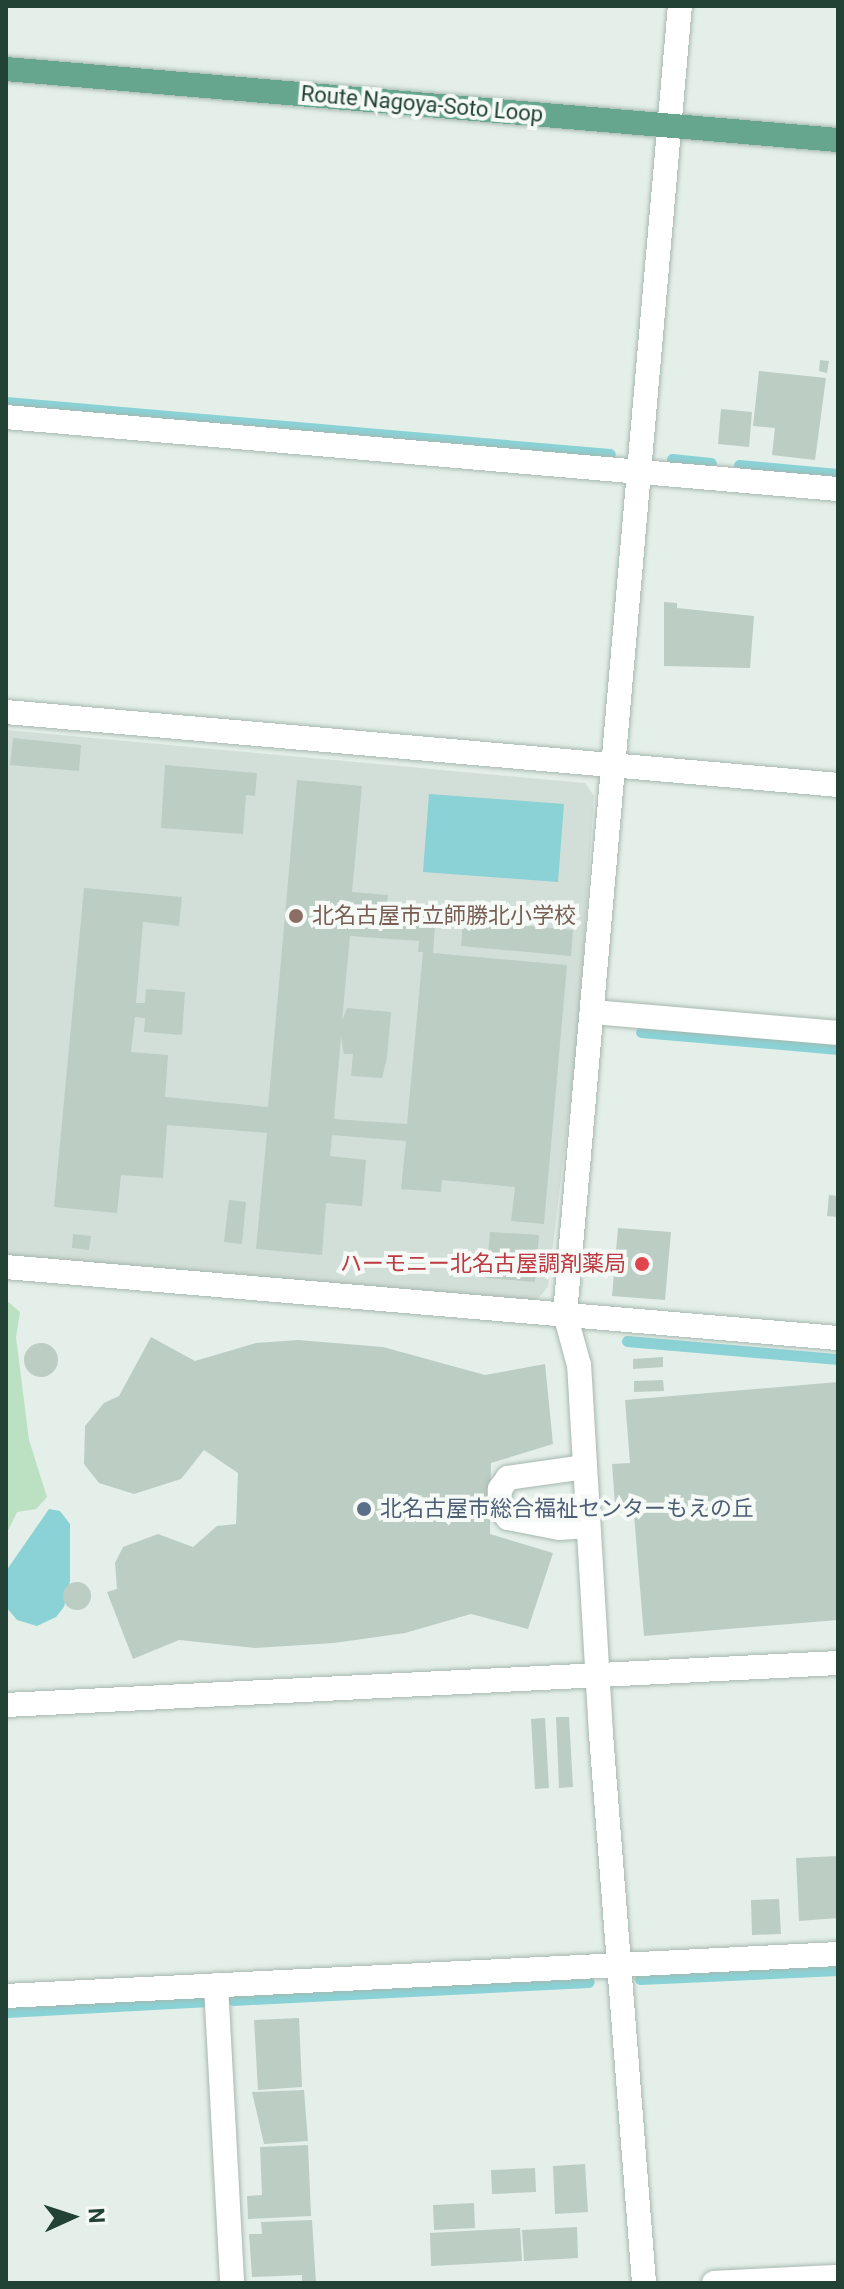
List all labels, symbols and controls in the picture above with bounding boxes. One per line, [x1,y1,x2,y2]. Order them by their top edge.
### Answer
street label: Route Nagoya-Soto Loop [300,80,544,128]
place label: 北名古屋市立師勝北小学校 [312,903,576,929]
marker: 北名古屋市立師勝北小学校 [287,907,305,925]
place label: ハーモニー北名古屋調剤薬局 [340,1251,626,1277]
marker: ハーモニー北名古屋調剤薬局 [633,1255,651,1273]
place label: 北名古屋市総合福祉センターもえの丘 [380,1496,754,1522]
marker: 北名古屋市総合福祉センターもえの丘 [355,1500,373,1518]
north arrow [32,2177,112,2257]
text: N [84,2207,109,2224]

